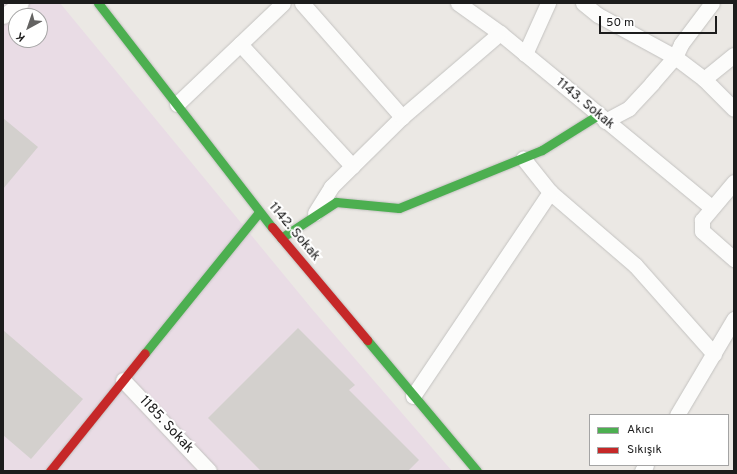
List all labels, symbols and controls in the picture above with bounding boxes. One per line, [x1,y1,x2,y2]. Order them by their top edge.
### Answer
north arrow [8,8,48,48]
scale bar [601,8,719,34]
text: 50 m [606,15,634,31]
text: K [13,29,28,44]
street label: 1143. Sokak [552,75,618,133]
street label: 1142. Sokak [265,199,323,265]
street label: 1185. Sokak [135,393,197,457]
legend [589,414,729,466]
text: Akıcı [627,422,654,438]
text: Sıkışık [627,442,662,458]

